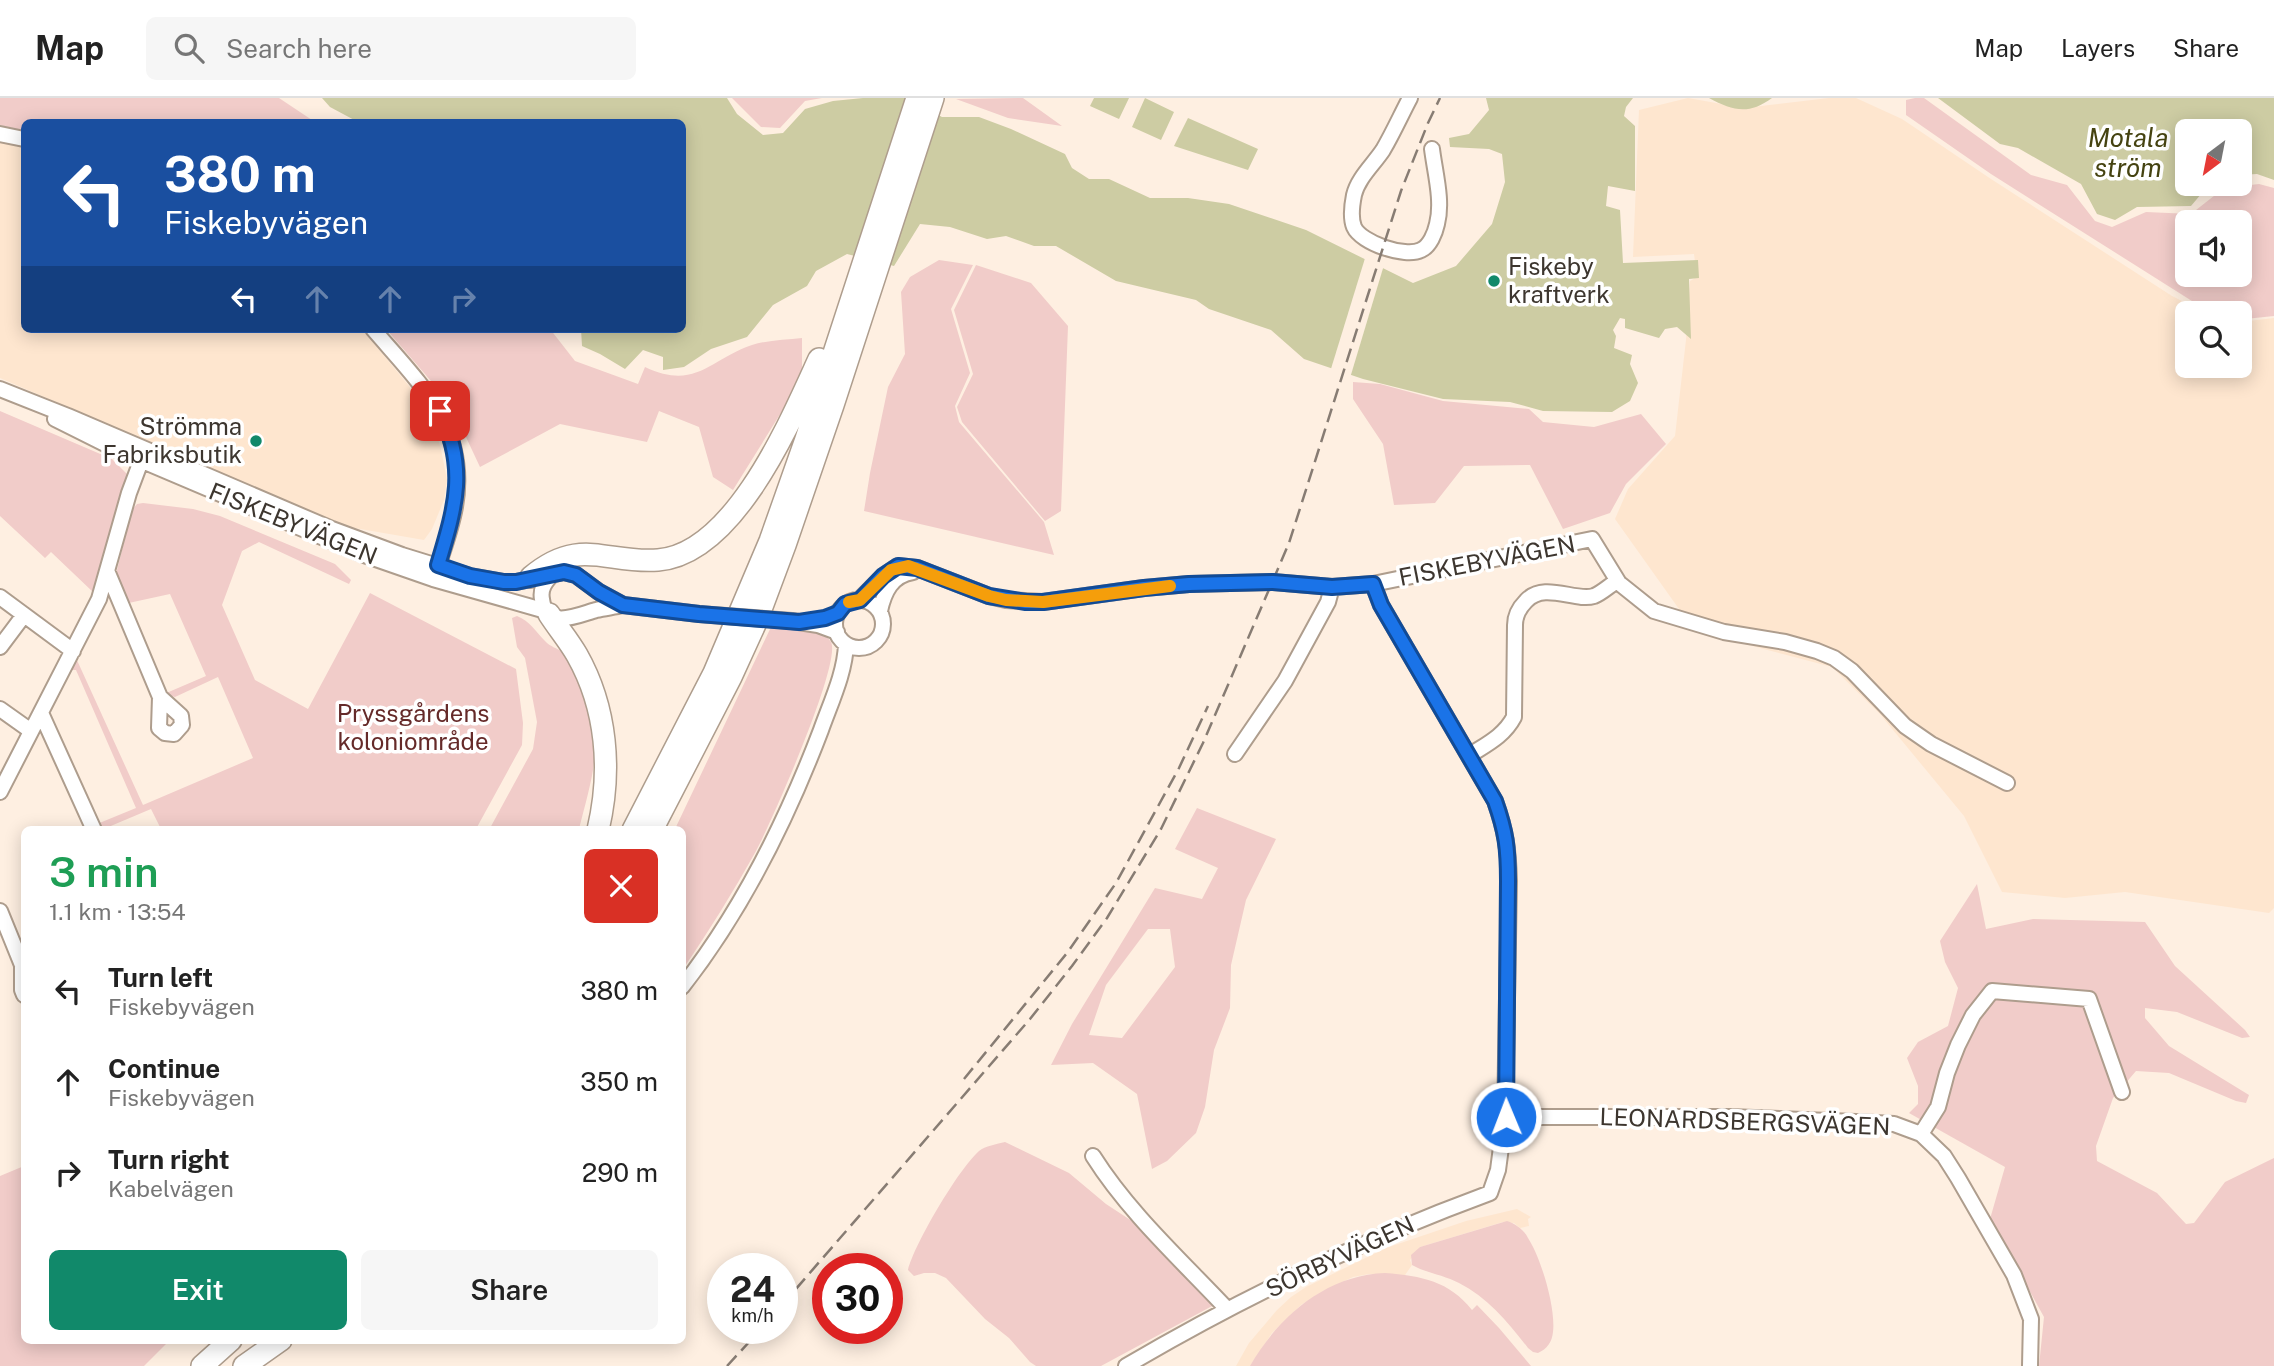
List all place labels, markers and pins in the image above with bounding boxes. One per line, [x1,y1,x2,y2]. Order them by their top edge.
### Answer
place label: Fiskeby kraftverk [1508,252,1610,308]
marker: Fiskeby kraftverk [1486,273,1502,289]
pin [410,381,470,441]
place label: Strömma Fabriksbutik [102,412,242,468]
marker: Strömma Fabriksbutik [248,433,264,449]

